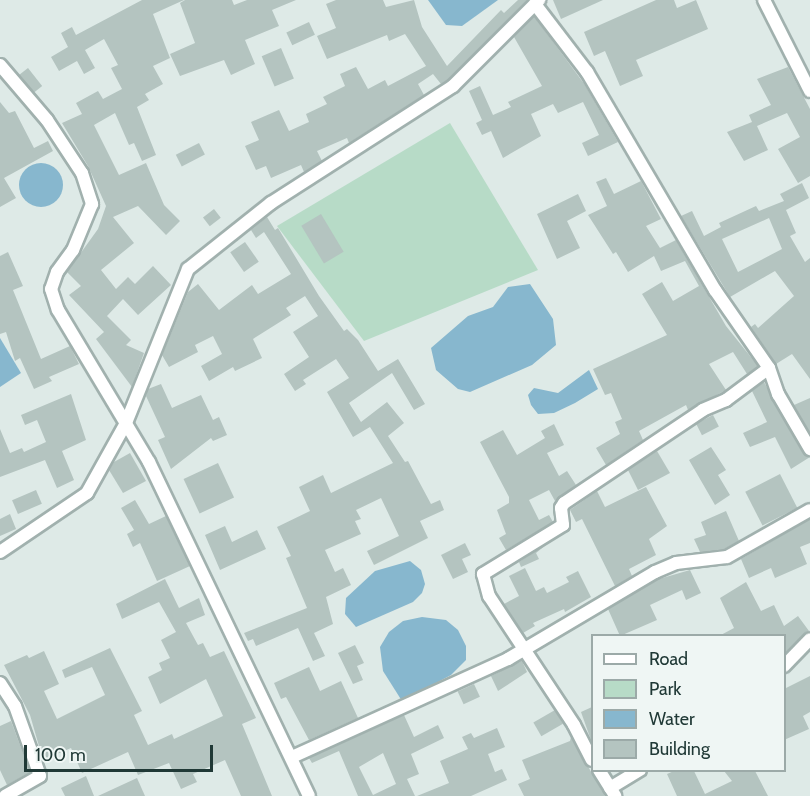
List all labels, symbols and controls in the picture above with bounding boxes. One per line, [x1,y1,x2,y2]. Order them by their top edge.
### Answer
legend [591,634,786,772]
text: Road [649,648,688,670]
text: Park [649,678,681,700]
text: Water [649,708,695,730]
scale bar [27,733,216,771]
text: Building [649,738,710,760]
text: 100 m [35,744,86,766]

